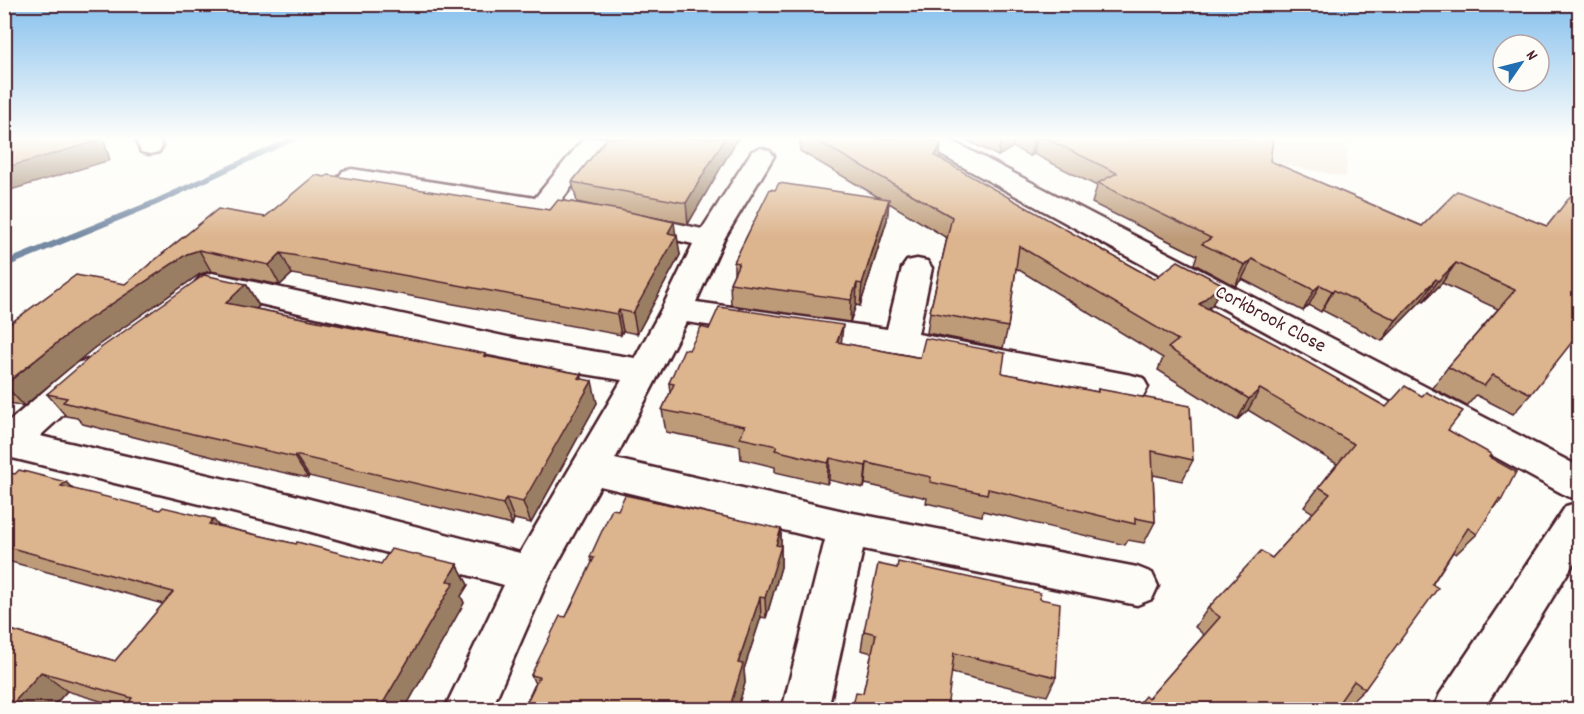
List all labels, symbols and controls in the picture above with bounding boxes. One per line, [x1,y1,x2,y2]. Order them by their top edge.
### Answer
north arrow [1491,33,1551,93]
text: N [1520,46,1543,66]
street label: Corkbrook Close [1210,279,1331,361]

